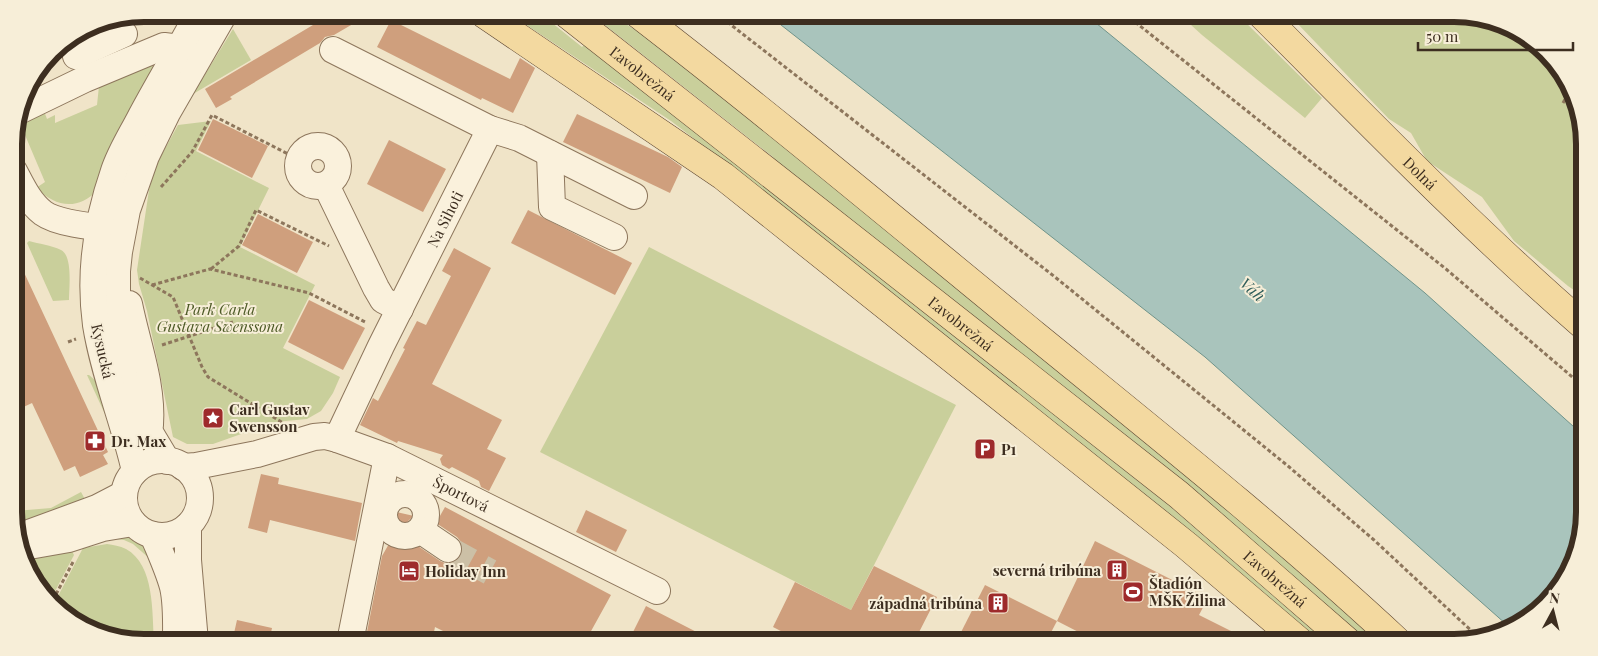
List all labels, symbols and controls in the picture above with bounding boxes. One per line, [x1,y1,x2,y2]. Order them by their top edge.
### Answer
scale bar [1418,20,1573,52]
text: 50 m [1426,26,1459,46]
street label: Ľavobrežná [606,41,680,106]
street label: Dolná [1399,152,1442,195]
street label: Na Sihoti [422,187,468,251]
water label: Váh [1236,272,1270,306]
street label: Ľavobrežná [924,292,998,356]
park label: Park Carla Gustava Swenssona [157,299,283,336]
street label: Kysucká [87,322,119,381]
place label: Carl Gustav Swensson [229,399,310,436]
place icon: Carl Gustav Swensson [201,406,225,430]
pharmacy icon: Dr. Max [83,429,107,453]
place label: Dr. Max [111,431,167,451]
parking icon: P1 [973,437,997,461]
place label: P1 [1001,439,1017,459]
street label: Športová [430,472,493,516]
street label: Ľavobrežná [1239,546,1312,612]
building icon: severná tribúna [1105,558,1129,582]
hotel icon: Holiday Inn [397,559,421,583]
place label: severná tribúna [993,560,1101,580]
place label: Holiday Inn [425,561,507,581]
place label: Štadión MŠK Žilina [1149,573,1226,610]
sports icon: Štadión MŠK Žilina [1121,580,1145,604]
north arrow [1528,586,1578,636]
text: N [1548,588,1561,608]
building icon: západná tribúna [986,591,1010,615]
place label: západná tribúna [869,593,982,613]

